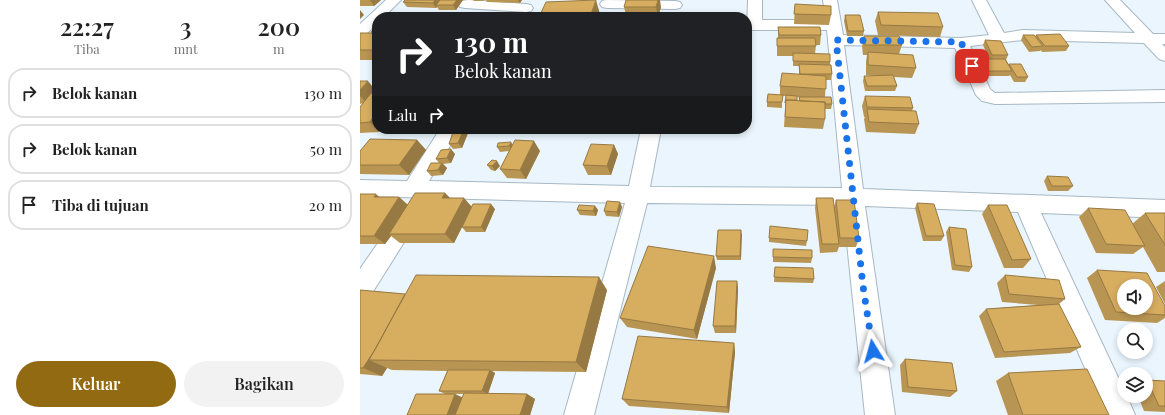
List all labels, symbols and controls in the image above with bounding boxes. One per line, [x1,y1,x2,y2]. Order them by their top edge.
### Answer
text: 22:27 [60,10,114,42]
text: 3 [180,10,191,42]
text: 200 [258,10,300,42]
text: 130 m [454,23,528,60]
icon: right [388,28,440,80]
text: Tiba [74,40,100,57]
text: mnt [174,40,198,57]
text: m [273,40,285,57]
pin [955,49,989,83]
icon: arrive [961,55,983,77]
text: Belok kanan [454,59,552,83]
icon: right [18,82,40,104]
text: Belok kanan [52,83,137,103]
text: 130 m [304,83,342,103]
icon: right [425,104,447,126]
text: Lalu [388,105,417,125]
icon: right [18,138,40,160]
text: Belok kanan [52,139,137,159]
text: 50 m [310,139,342,159]
icon: arrive [18,194,40,216]
text: Tiba di tujuan [52,195,149,215]
text: 20 m [309,195,342,215]
map controls [1117,279,1153,403]
button: sound [1117,279,1153,315]
button: search [1117,323,1153,359]
position arrow [852,330,894,372]
button: Keluar [16,361,176,407]
button: Bagikan [184,361,344,407]
button: layers [1117,367,1153,403]

